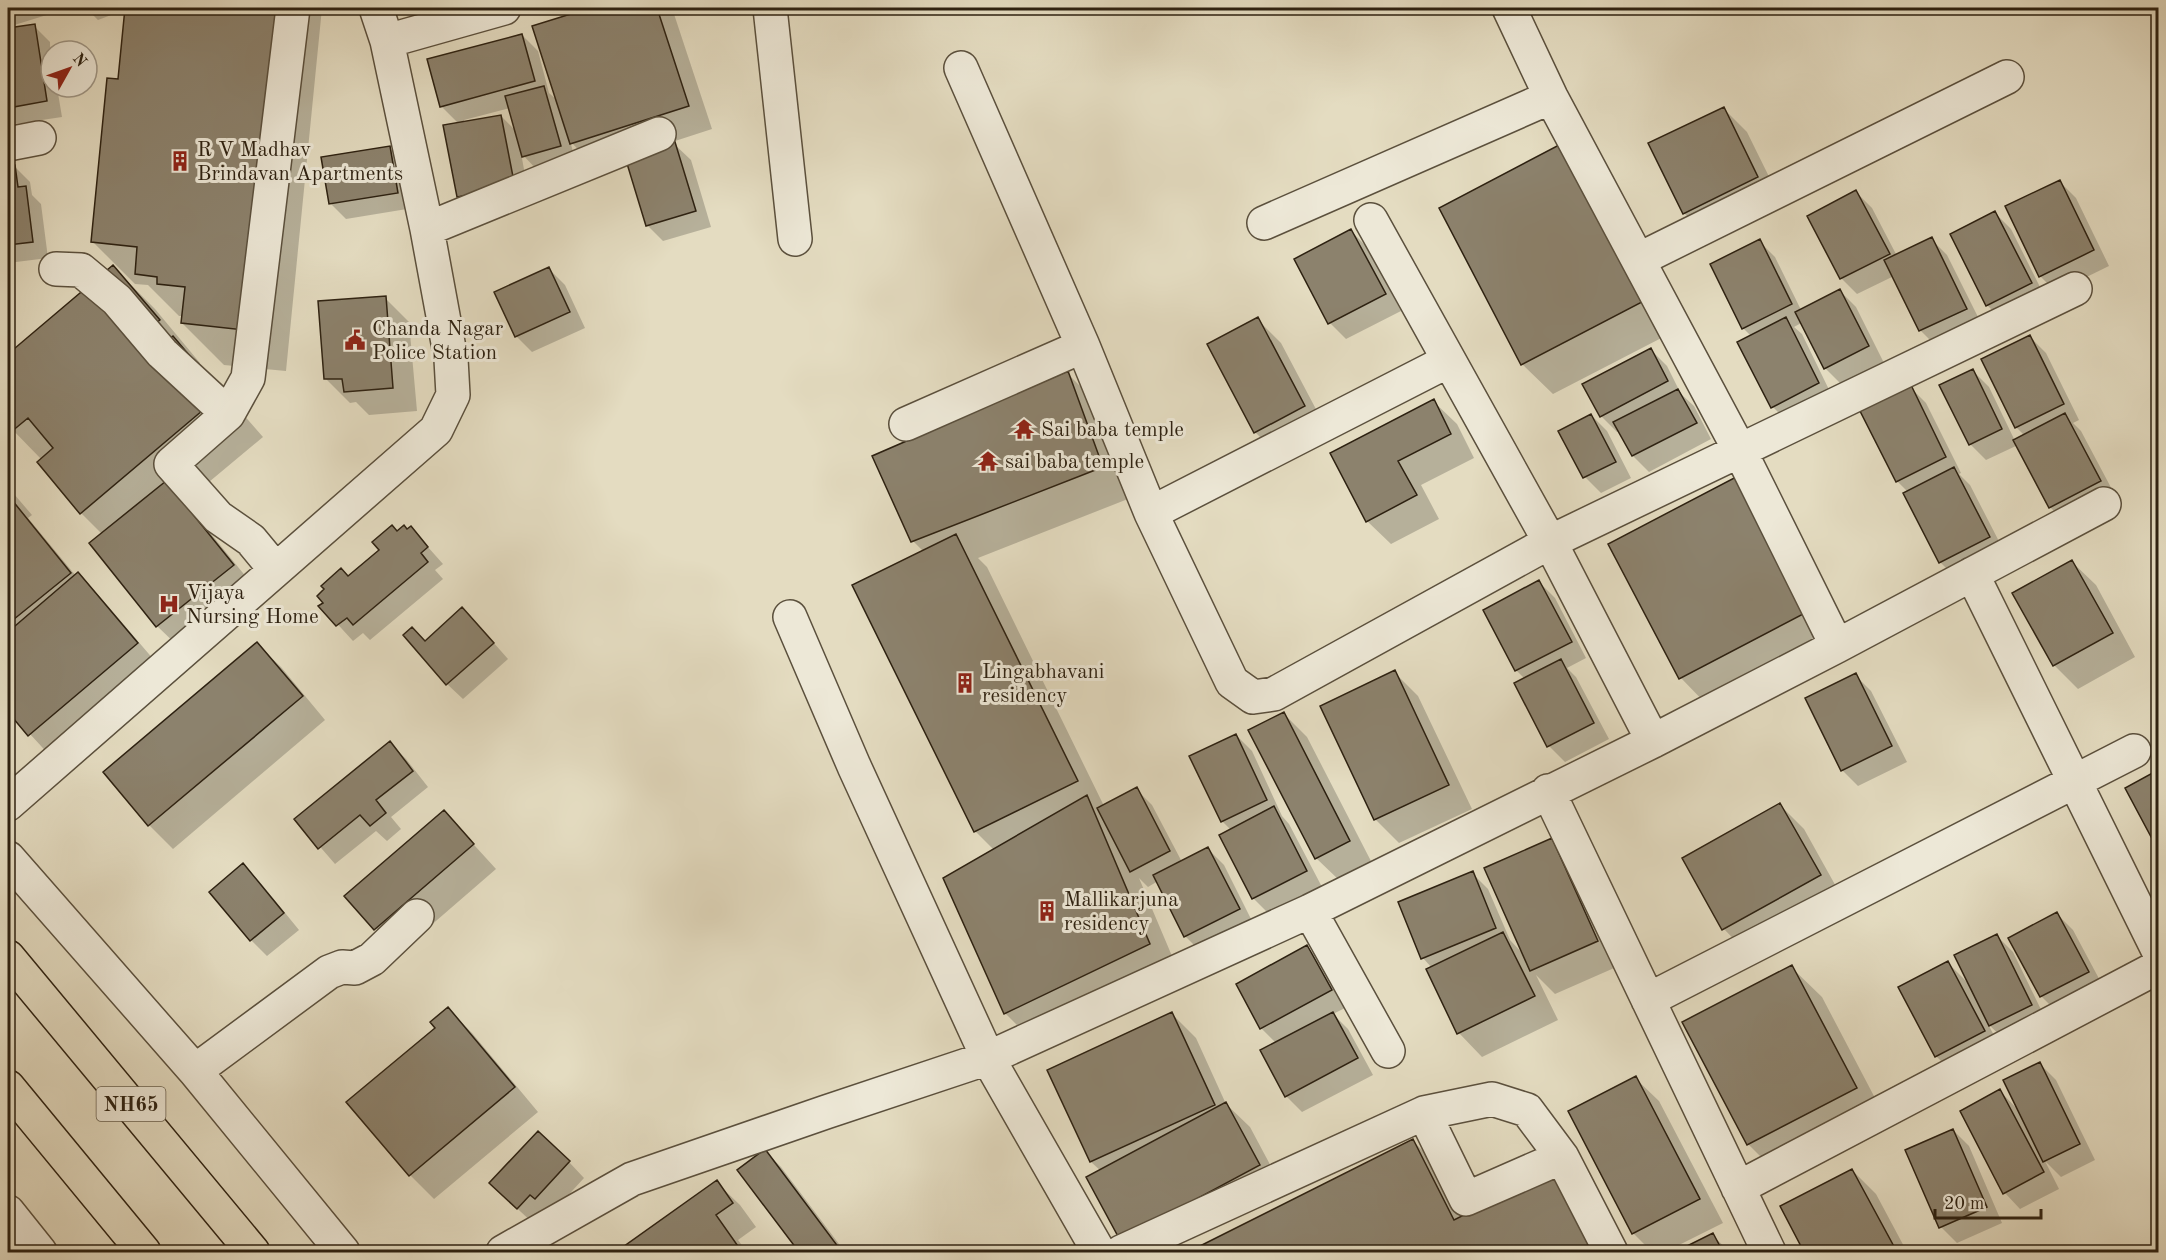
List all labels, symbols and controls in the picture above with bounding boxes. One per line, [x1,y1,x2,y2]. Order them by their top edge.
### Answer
north arrow [39,39,99,99]
text: N [69,51,90,71]
place label: R V Madhav Brindavan Apartments [197,140,403,185]
building icon: R V Madhav Brindavan Apartments [168,149,192,173]
place label: Chanda Nagar Police Station [372,319,504,364]
public building icon: Chanda Nagar Police Station [343,328,367,352]
temple icon: Sai baba temple [1012,417,1036,441]
place label: Sai baba temple [1041,420,1184,441]
temple icon: sai baba temple [976,449,1000,473]
place label: sai baba temple [1005,452,1144,473]
place label: Vijaya Nursing Home [186,583,319,628]
hospital icon: Vijaya Nursing Home [157,592,181,616]
place label: Lingabhavani residency [982,662,1105,707]
building icon: Lingabhavani residency [953,671,977,695]
place label: Mallikarjuna residency [1064,890,1179,935]
building icon: Mallikarjuna residency [1035,899,1059,923]
road number: NH65 [96,1087,166,1121]
scale bar [1935,1182,2042,1220]
text: 20 m [1944,1195,1984,1213]

